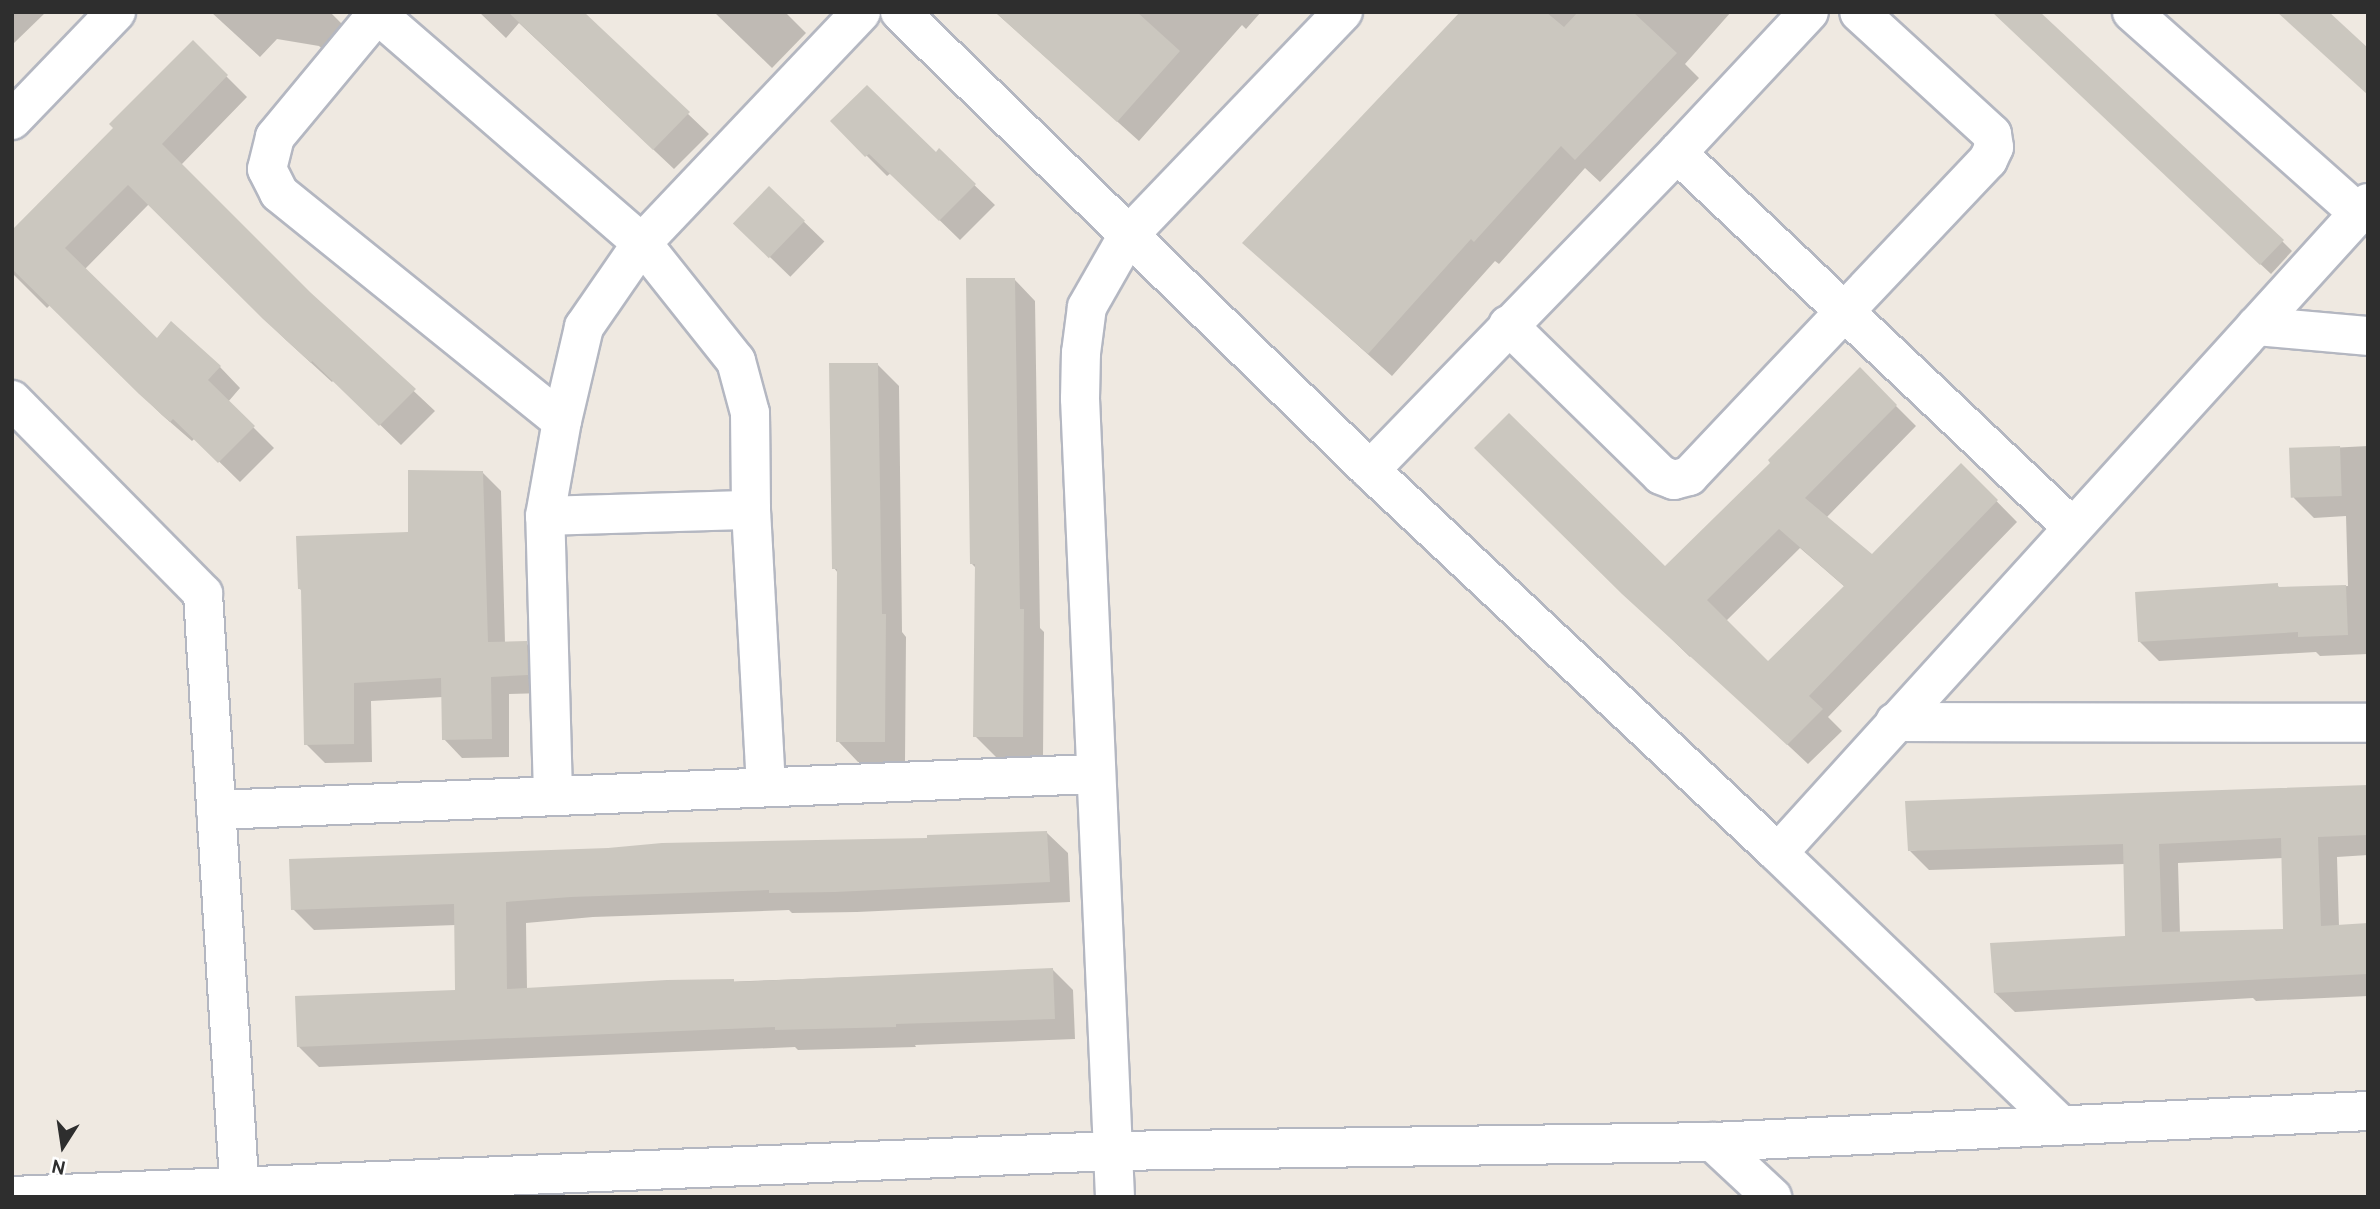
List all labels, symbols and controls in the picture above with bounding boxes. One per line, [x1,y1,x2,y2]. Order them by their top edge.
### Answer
north arrow [28,1111,98,1181]
text: N [50,1154,67,1180]

